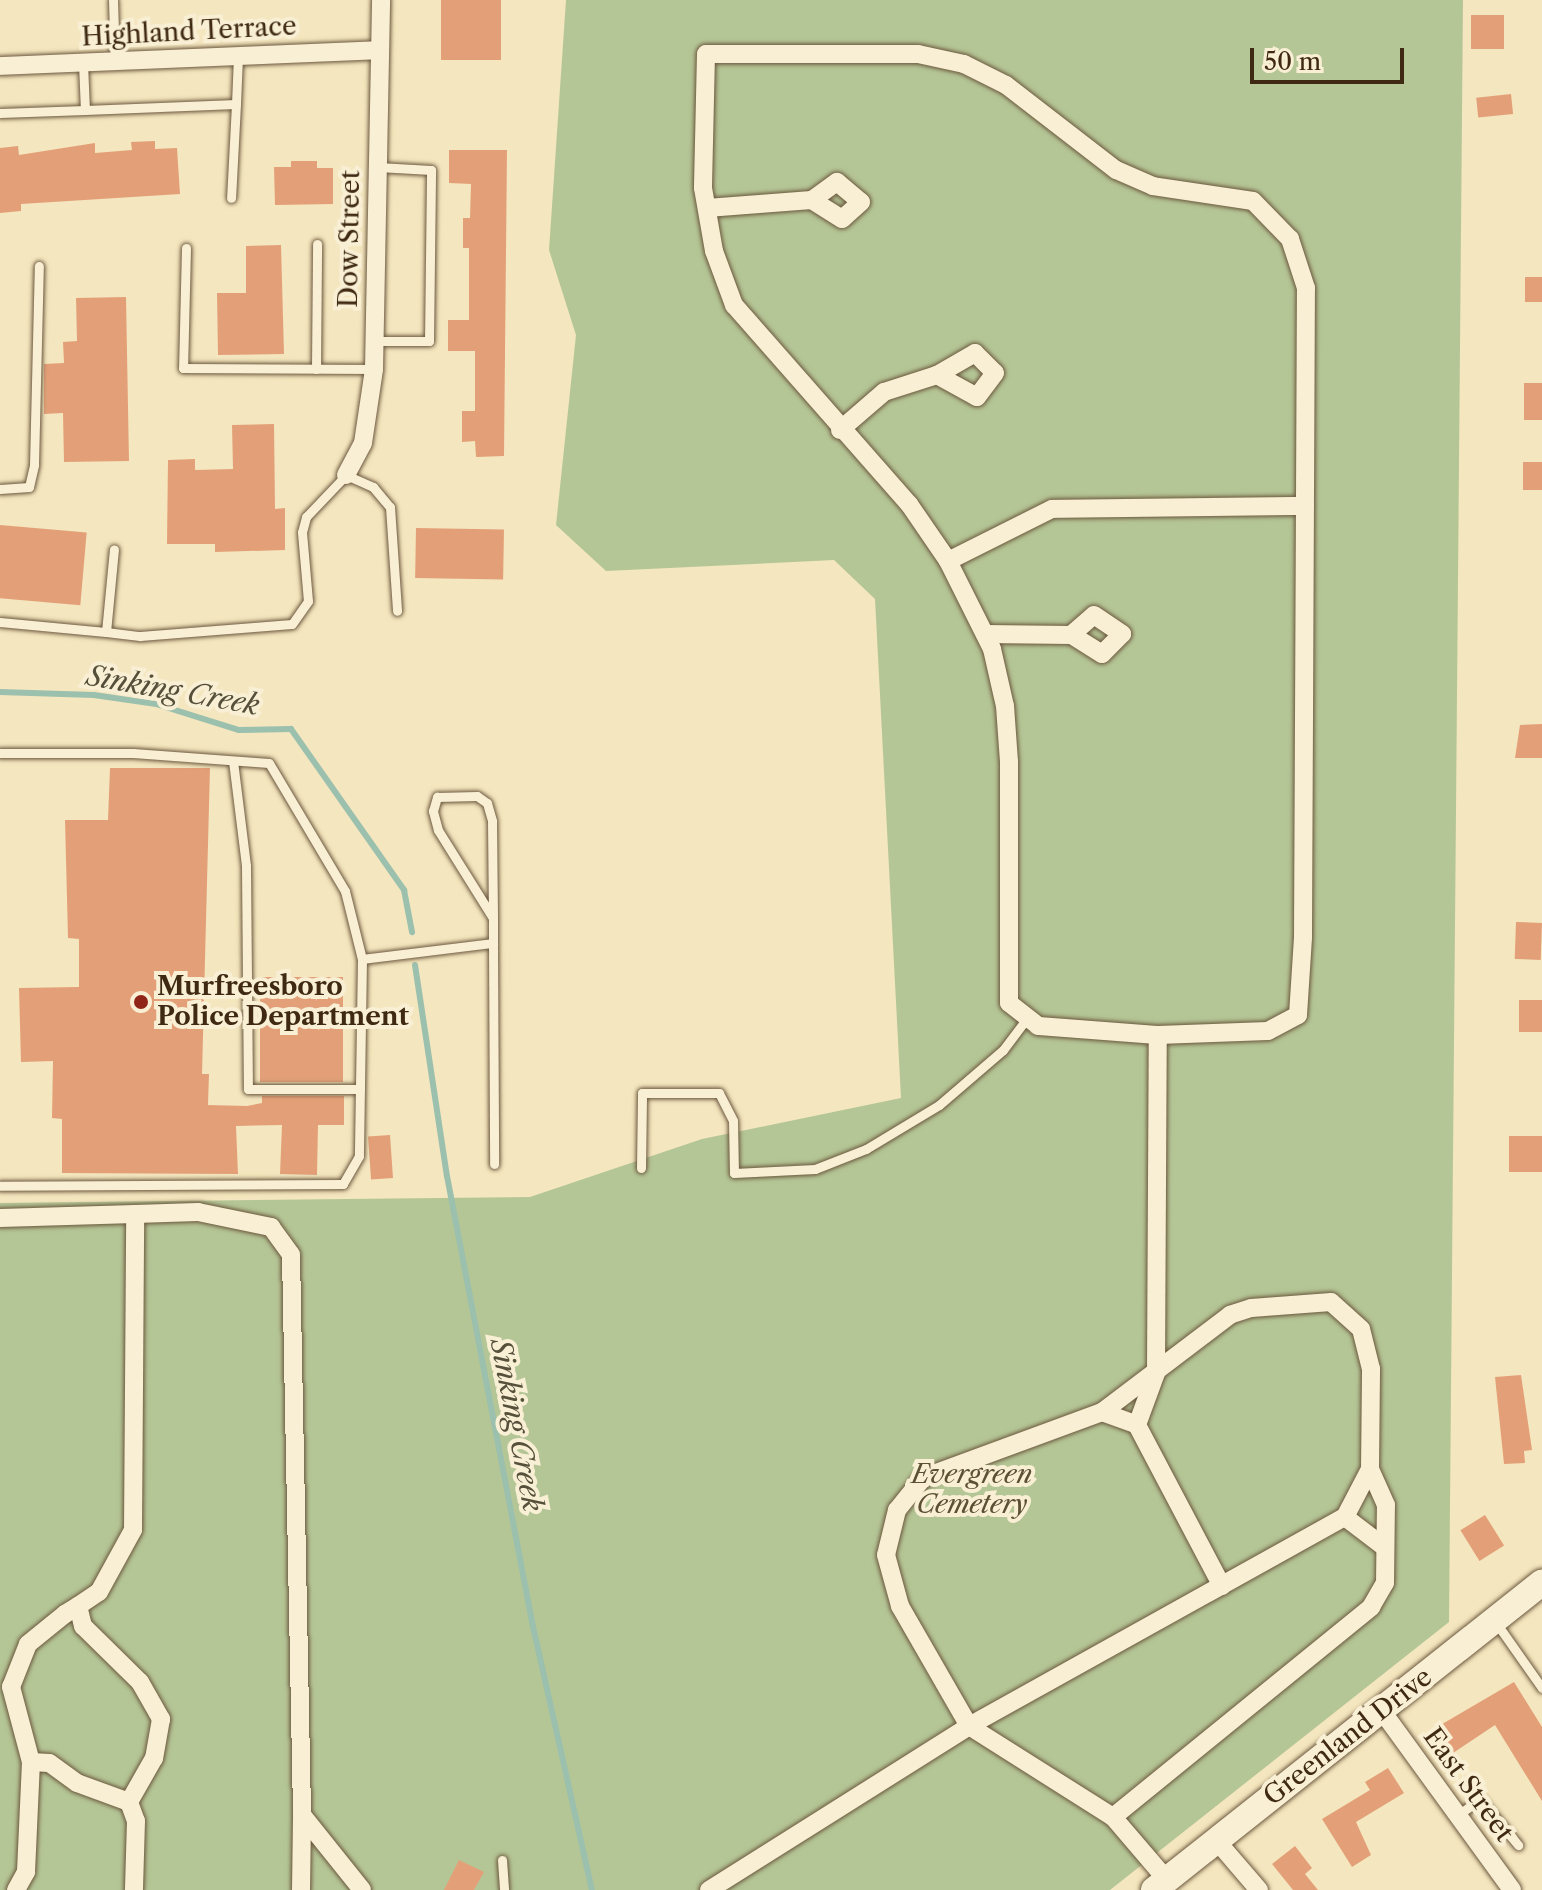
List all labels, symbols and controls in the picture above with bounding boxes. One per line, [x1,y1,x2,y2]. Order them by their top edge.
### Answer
street label: Highland Terrace [80,11,298,53]
scale bar [1254,32,1408,82]
text: 50 m [1264,47,1321,76]
street label: Dow Street [333,170,367,308]
water label: Sinking Creek [84,658,262,722]
place label: Murfreesboro Police Department [157,971,409,1032]
marker: Murfreesboro Police Department [132,993,150,1011]
water label: Sinking Creek [484,1336,550,1514]
park label: Evergreen Cemetery [912,1459,1032,1520]
street label: Greenland Drive [1258,1662,1438,1812]
street label: East Street [1416,1722,1520,1848]

